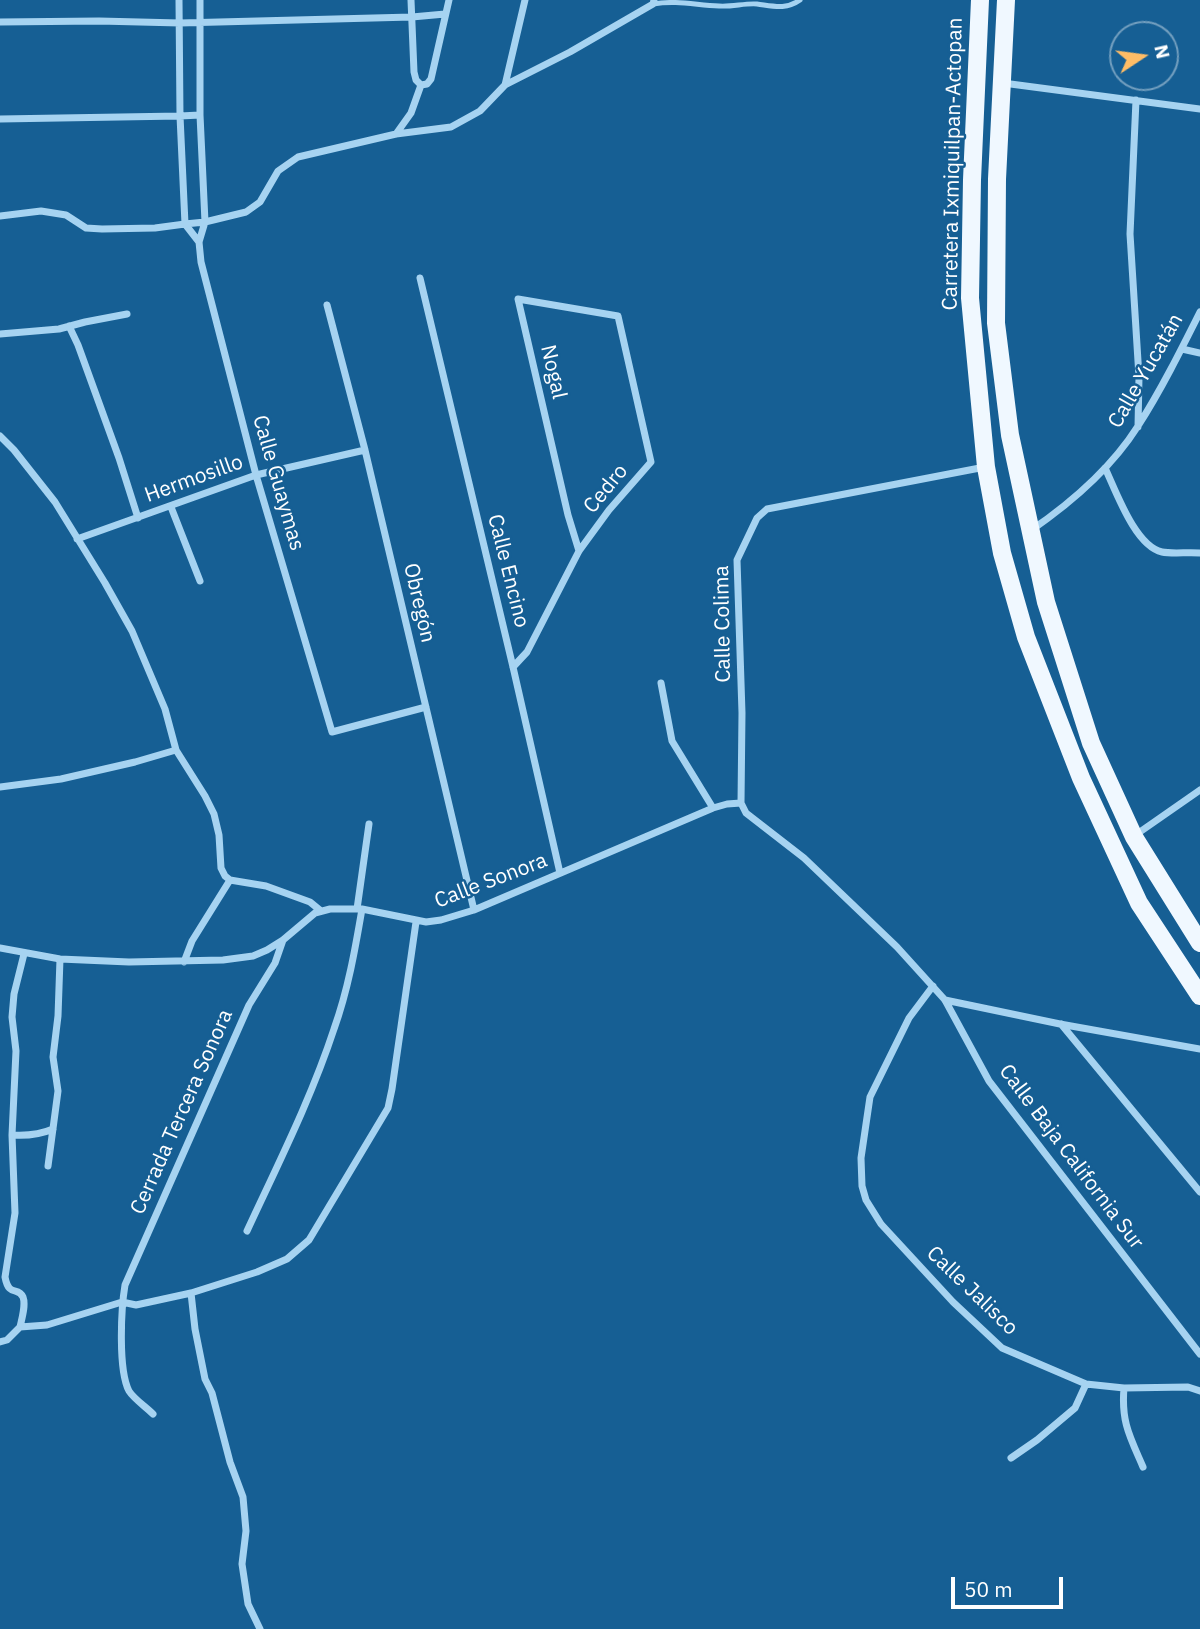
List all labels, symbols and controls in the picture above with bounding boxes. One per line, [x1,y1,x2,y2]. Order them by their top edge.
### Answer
street label: Carretera Ixmiquilpan-Actopan [938,17,968,311]
north arrow [1109,21,1179,91]
text: N [1149,42,1176,61]
street label: Calle Yucatán [1103,309,1189,433]
street label: Nogal [535,343,571,401]
street label: Calle Guaymas [247,412,309,554]
street label: Hermosillo [141,450,247,508]
street label: Cedro [579,459,633,519]
street label: Calle Encino [482,512,534,630]
street label: Obregón [398,561,440,645]
street label: Calle Colima [709,565,737,683]
street label: Calle Sonora [431,848,551,914]
street label: Cerrada Tercera Sonora [125,1006,239,1218]
street label: Calle Baja California Sur [993,1060,1149,1254]
street label: Calle Jalisco [921,1241,1023,1341]
scale bar [955,1562,1067,1606]
text: 50 m [964,1575,1013,1603]

